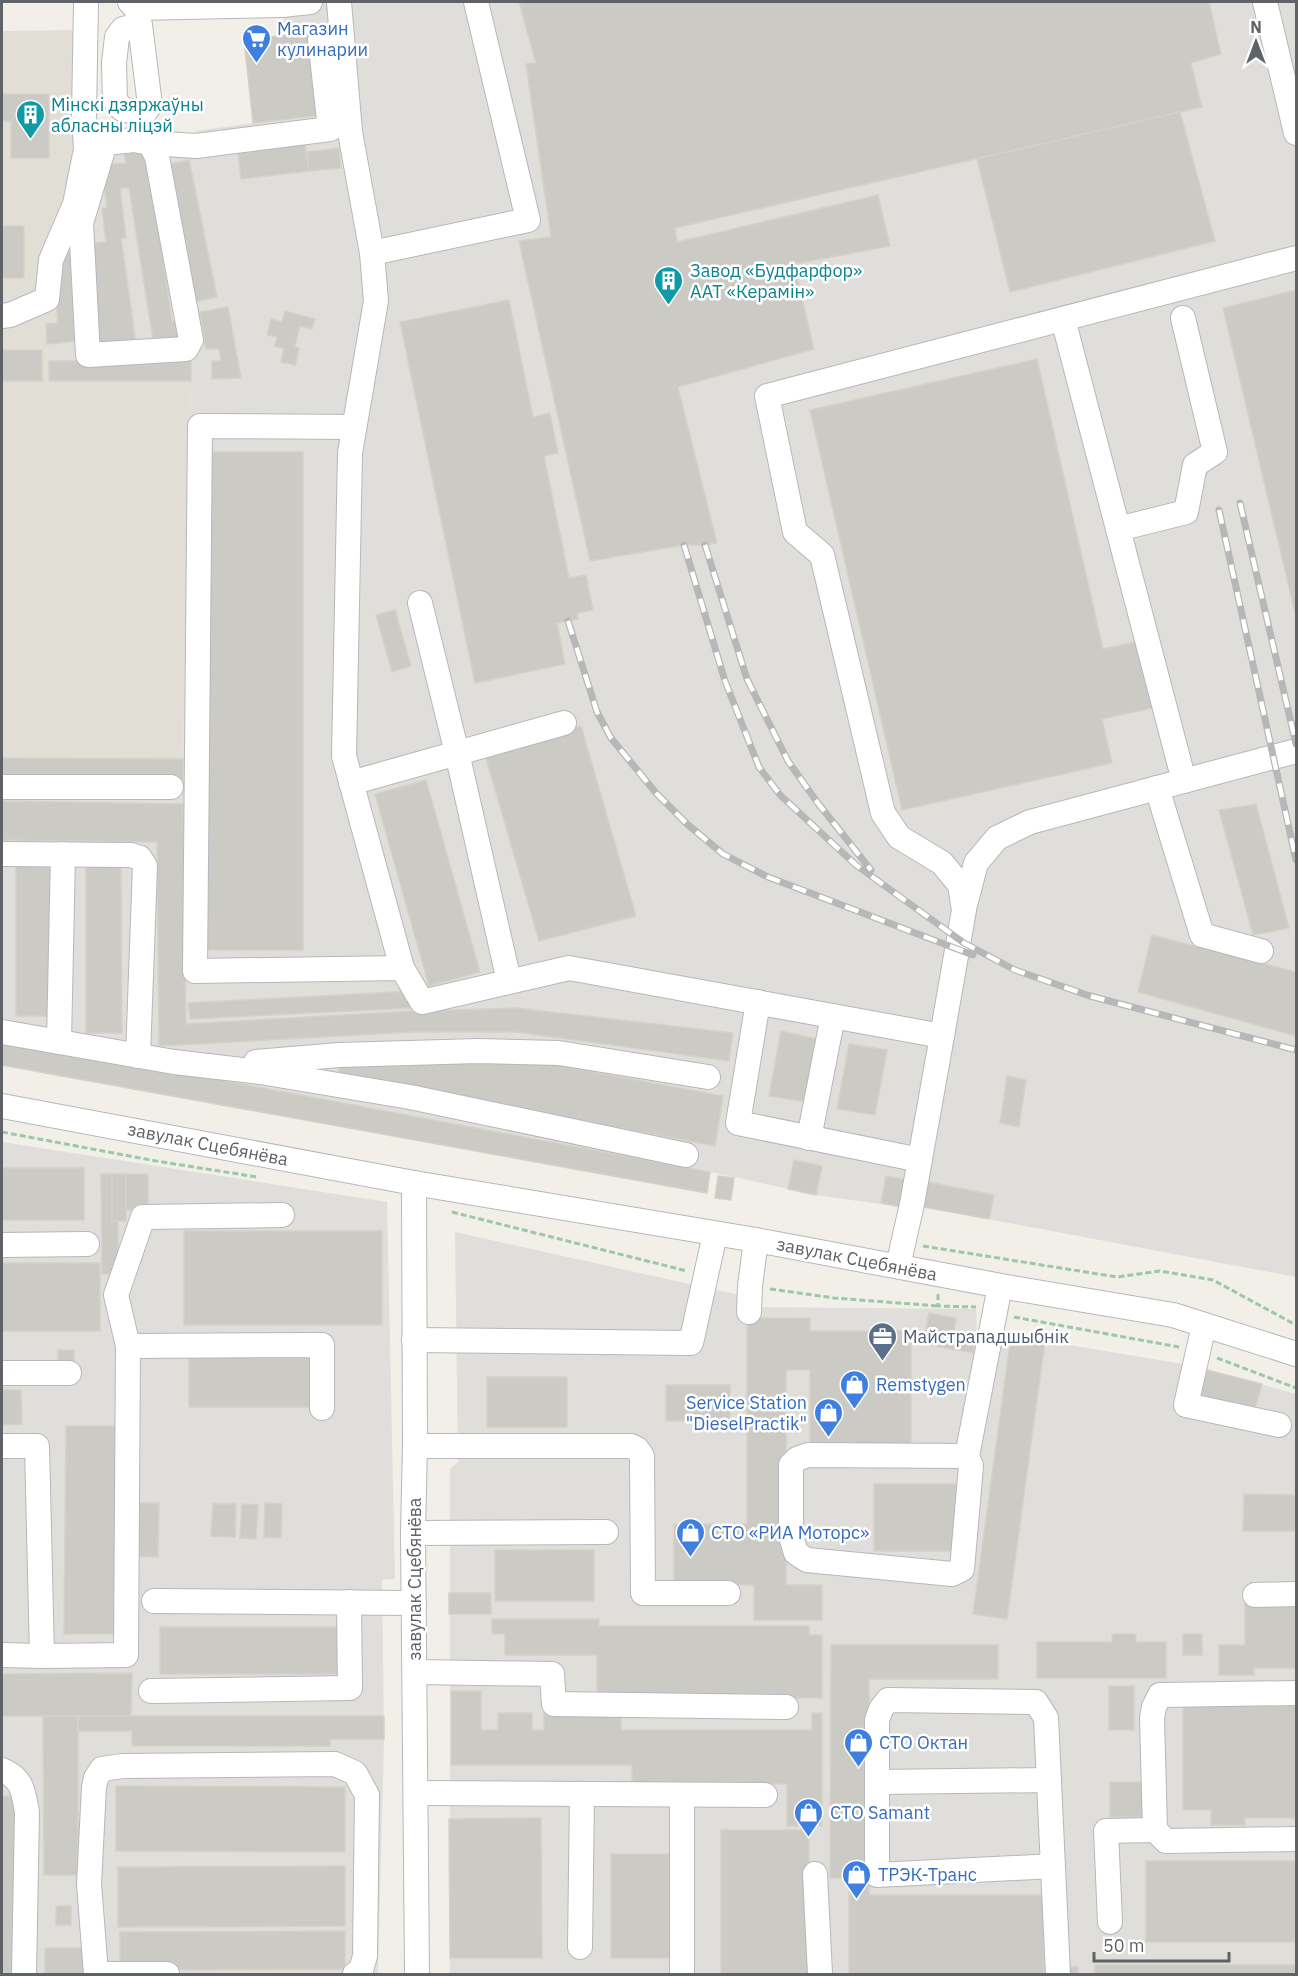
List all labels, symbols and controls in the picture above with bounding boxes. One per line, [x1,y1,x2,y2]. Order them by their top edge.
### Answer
north arrow [1226,12,1286,72]
place label: Магазин кулинарии [277,17,368,61]
text: N [1250,17,1262,37]
supermarket icon: Магазин кулинарии [240,22,272,64]
place label: Мінскі дзяржаўны абласны ліцэй [51,93,204,137]
building icon: Мінскі дзяржаўны абласны ліцэй [14,98,46,140]
place label: Завод «Будфарфор» ААТ «Керамін» [690,259,862,303]
building icon: Завод «Будфарфор» ААТ «Керамін» [653,264,685,306]
street label: завулак Сцебянёва [126,1117,290,1171]
street label: завулак Сцебянёва [775,1232,939,1286]
office icon: Майстрападшыбнік [866,1320,898,1362]
place label: Майстрападшыбнік [903,1325,1069,1348]
shop icon: Remstygen [839,1368,871,1410]
place label: Remstygen [876,1373,966,1396]
place label: Service Station "DieselPractik" [686,1391,807,1435]
shop icon: Service Station "DieselPractik" [812,1396,844,1438]
street label: завулак Сцебянёва [403,1497,426,1660]
shop icon: СТО «РИА Моторс» [674,1516,706,1558]
place label: СТО «РИА Моторс» [711,1521,869,1544]
shop icon: СТО Октан [842,1726,874,1768]
place label: СТО Октан [879,1731,968,1754]
shop icon: СТО Samant [793,1796,825,1838]
place label: СТО Samant [830,1801,930,1824]
shop icon: ТРЭК-Транс [841,1858,873,1900]
place label: ТРЭК-Транс [878,1863,977,1886]
scale bar [1094,1925,1229,1963]
text: 50 m [1103,1934,1145,1957]

